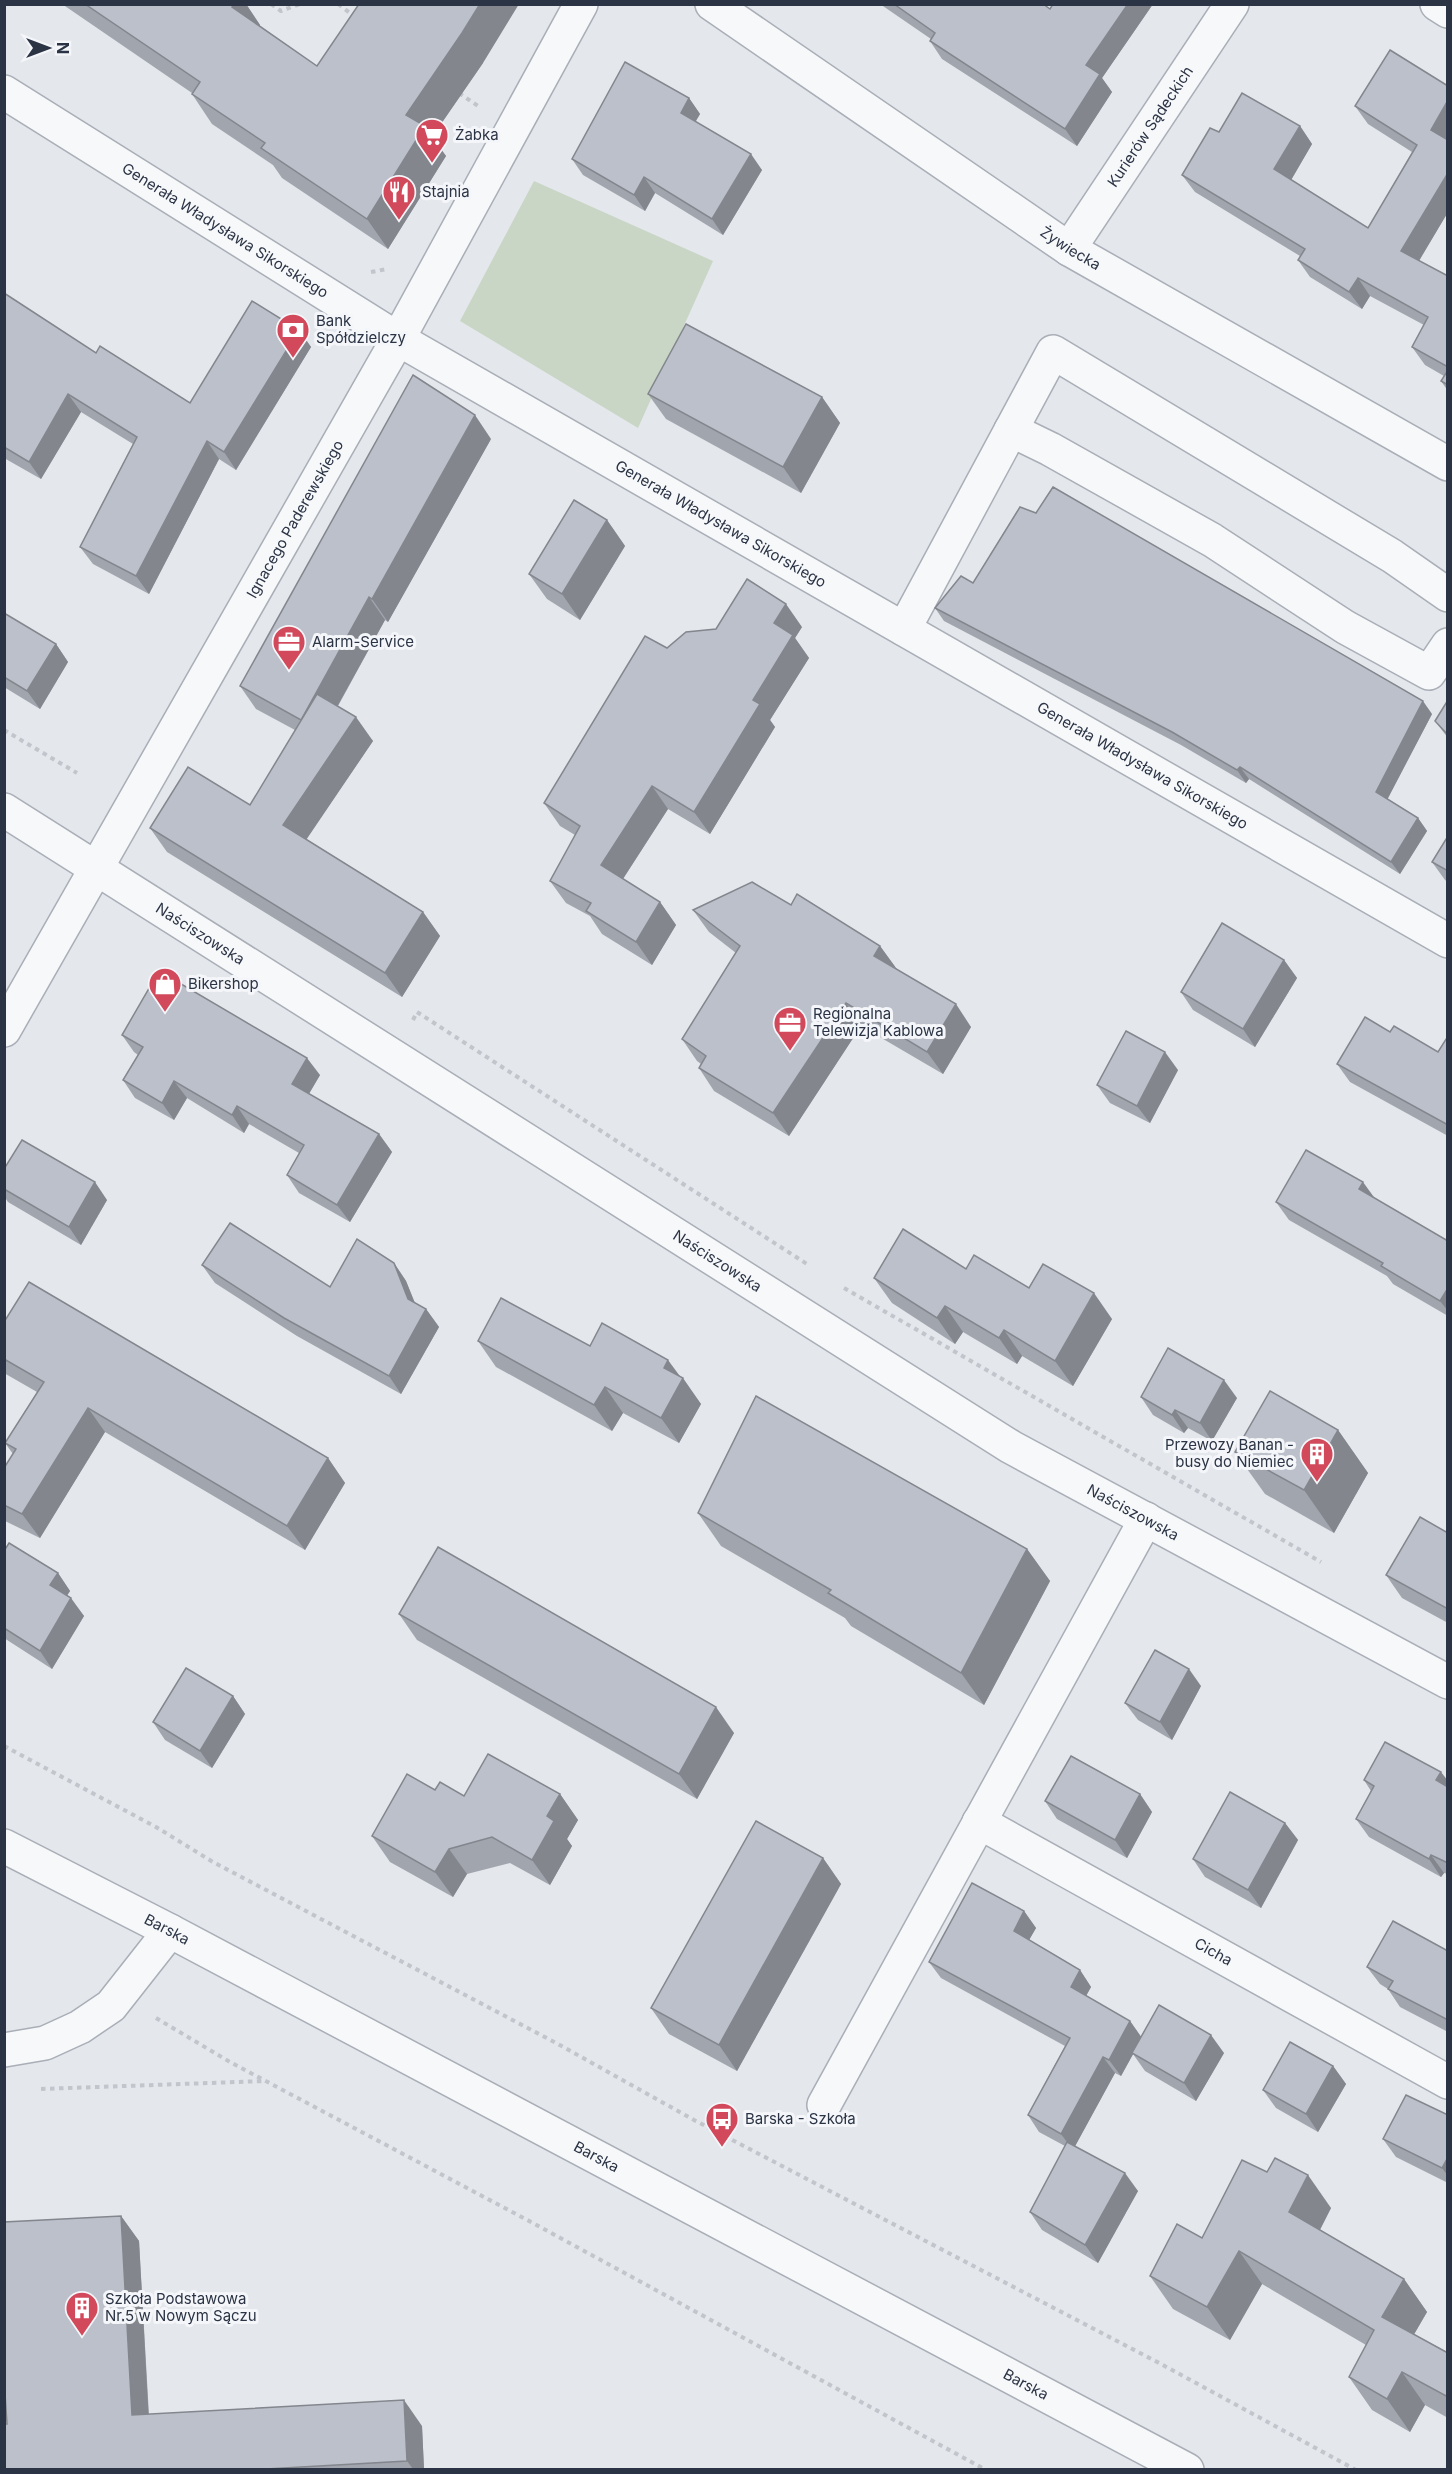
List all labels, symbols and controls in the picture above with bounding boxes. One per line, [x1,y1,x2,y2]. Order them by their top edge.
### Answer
north arrow [18,18,78,78]
text: N [53,42,73,54]
street label: Kurierów Sądeckich [1103,62,1197,190]
supermarket icon: Żabka [414,117,450,164]
place label: Żabka [455,125,499,144]
street label: Generała Władysława Sikorskiego [119,158,332,302]
restaurant icon: Stajnia [381,174,417,221]
place label: Stajnia [422,182,470,201]
street label: Żywiecka [1037,222,1104,274]
place label: Bank Spółdzielczy [316,311,407,347]
bank icon: Bank Spółdzielczy [275,312,311,359]
street label: Ignacego Paderewskiego [242,436,347,601]
street label: Generała Władysława Sikorskiego [612,456,830,592]
office icon: Alarm-Service [271,624,307,671]
place label: Alarm-Service [312,632,414,651]
street label: Generała Władysława Sikorskiego [1034,697,1251,833]
street label: Naściszowska [152,898,248,969]
shop icon: Bikershop [147,966,183,1013]
place label: Bikershop [188,974,259,993]
place label: Regionalna Telewizja Kablowa [813,1004,944,1040]
office icon: Regionalna Telewizja Kablowa [772,1005,808,1052]
street label: Naściszowska [670,1226,766,1296]
place label: Przewozy Banan - busy do Niemiec [1165,1435,1294,1471]
building icon: Przewozy Banan - busy do Niemiec [1299,1436,1335,1483]
street label: Naściszowska [1084,1480,1182,1545]
street label: Barska [141,1909,193,1949]
street label: Cicha [1191,1933,1236,1970]
bus stop icon: Barska - Szkoła [704,2101,740,2148]
place label: Barska - Szkoła [745,2109,856,2128]
street label: Barska [571,2137,622,2176]
place label: Szkoła Podstawowa Nr.5 w Nowym Sączu [105,2289,257,2325]
building icon: Szkoła Podstawowa Nr.5 w Nowym Sączu [64,2290,100,2337]
street label: Barska [1000,2364,1052,2404]

